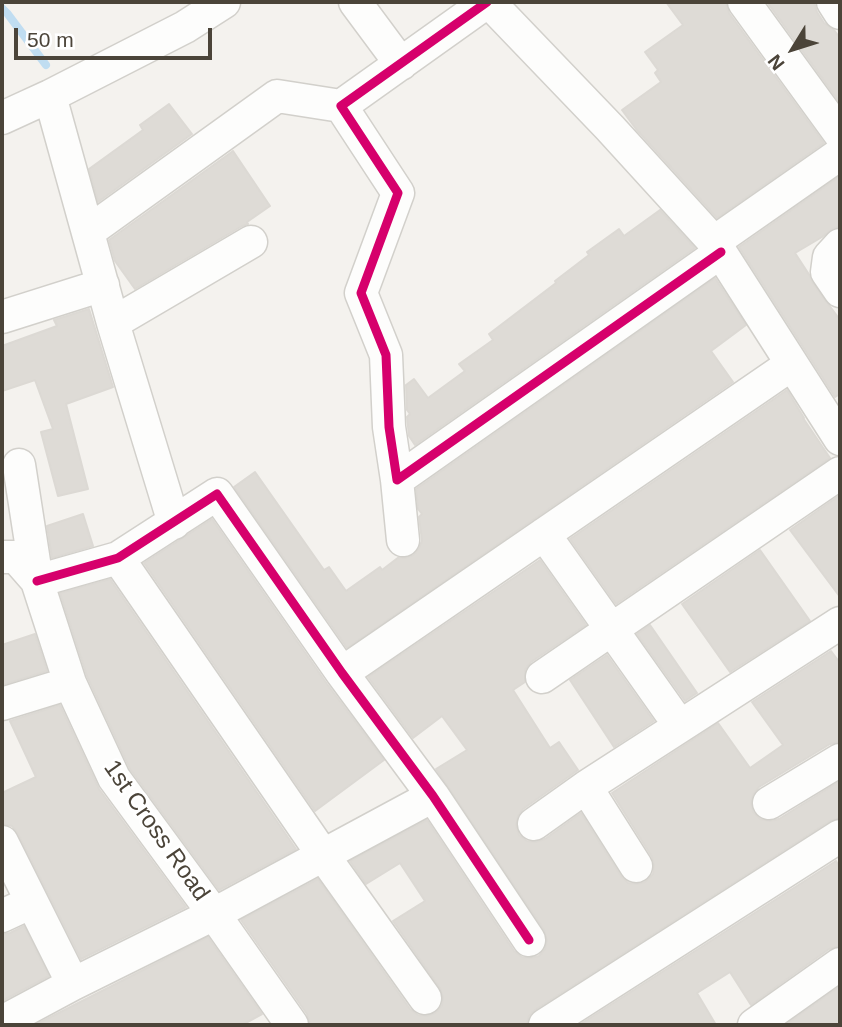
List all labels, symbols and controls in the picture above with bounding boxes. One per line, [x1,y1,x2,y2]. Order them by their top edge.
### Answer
scale bar [18,14,215,58]
north arrow [758,14,828,84]
text: 50 m [27,28,74,51]
text: N [764,50,789,74]
street label: 1st Cross Road [97,755,215,907]

